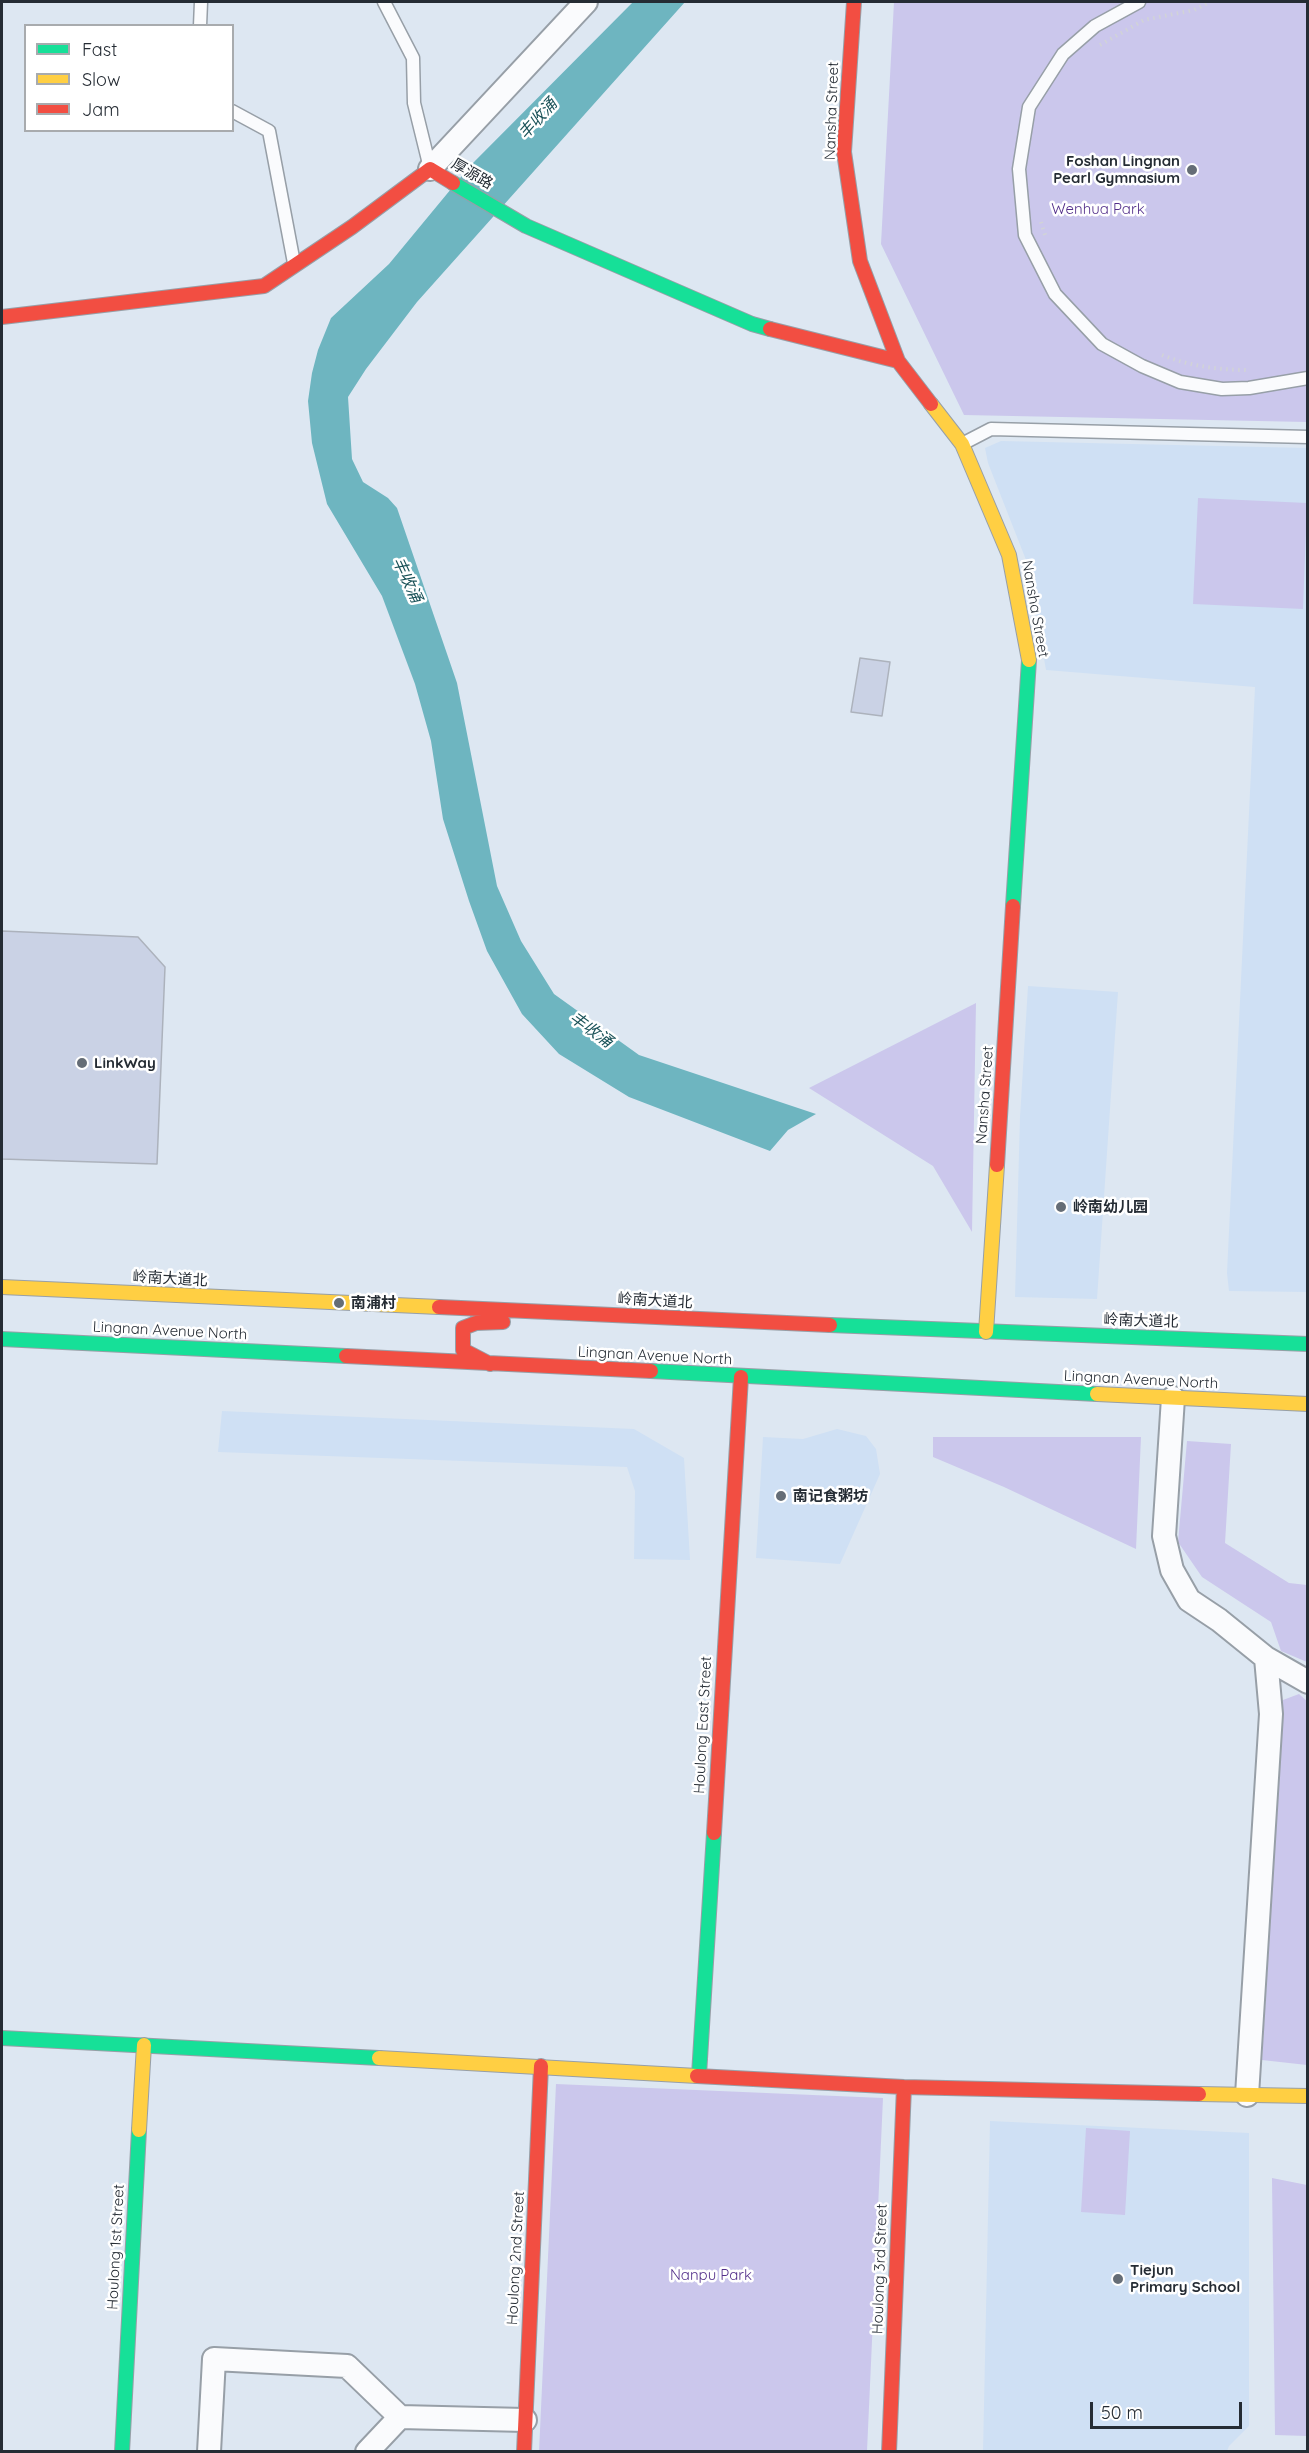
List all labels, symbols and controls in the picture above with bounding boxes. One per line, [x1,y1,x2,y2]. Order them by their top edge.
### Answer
legend [24,24,234,132]
text: Fast [82,38,117,61]
street label: Nansha Street [821,62,843,160]
text: Slow [82,68,120,91]
water label: 丰收涌 [515,95,561,143]
text: Jam [82,98,120,121]
place label: Foshan Lingnan Pearl Gymnasium [1053,152,1180,187]
street label: 厚源路 [448,155,496,193]
marker: Foshan Lingnan Pearl Gymnasium [1185,163,1199,177]
park label: Wenhua Park [1051,200,1145,218]
water label: 丰收涌 [388,554,426,606]
street label: Nansha Street [1018,559,1052,659]
water label: 丰收涌 [566,1008,616,1052]
street label: Nansha Street [973,1045,997,1145]
place label: LinkWay [94,1054,156,1072]
marker: LinkWay [75,1056,89,1070]
place label: 岭南幼儿园 [1073,1198,1148,1216]
marker: 岭南幼儿园 [1054,1200,1068,1214]
street label: 岭南大道北 [132,1268,208,1290]
street label: 岭南大道北 [617,1290,693,1312]
place label: 南浦村 [351,1294,396,1312]
marker: 南浦村 [332,1296,346,1310]
street label: 岭南大道北 [1103,1311,1179,1331]
street label: Lingnan Avenue North [92,1318,248,1344]
street label: Lingnan Avenue North [577,1343,733,1369]
street label: Lingnan Avenue North [1063,1367,1219,1393]
place label: 南记食粥坊 [793,1487,868,1505]
marker: 南记食粥坊 [774,1489,788,1503]
street label: Houlong East Street [690,1656,716,1794]
street label: Houlong 1st Street [104,2184,128,2310]
street label: Houlong 2nd Street [504,2191,528,2325]
street label: Houlong 3rd Street [869,2204,891,2334]
place label: Tiejun Primary School [1130,2261,1240,2296]
park label: Nanpu Park [670,2266,752,2284]
marker: Tiejun Primary School [1111,2272,1125,2286]
scale bar [1093,2390,1244,2428]
text: 50 m [1101,2401,1143,2424]

